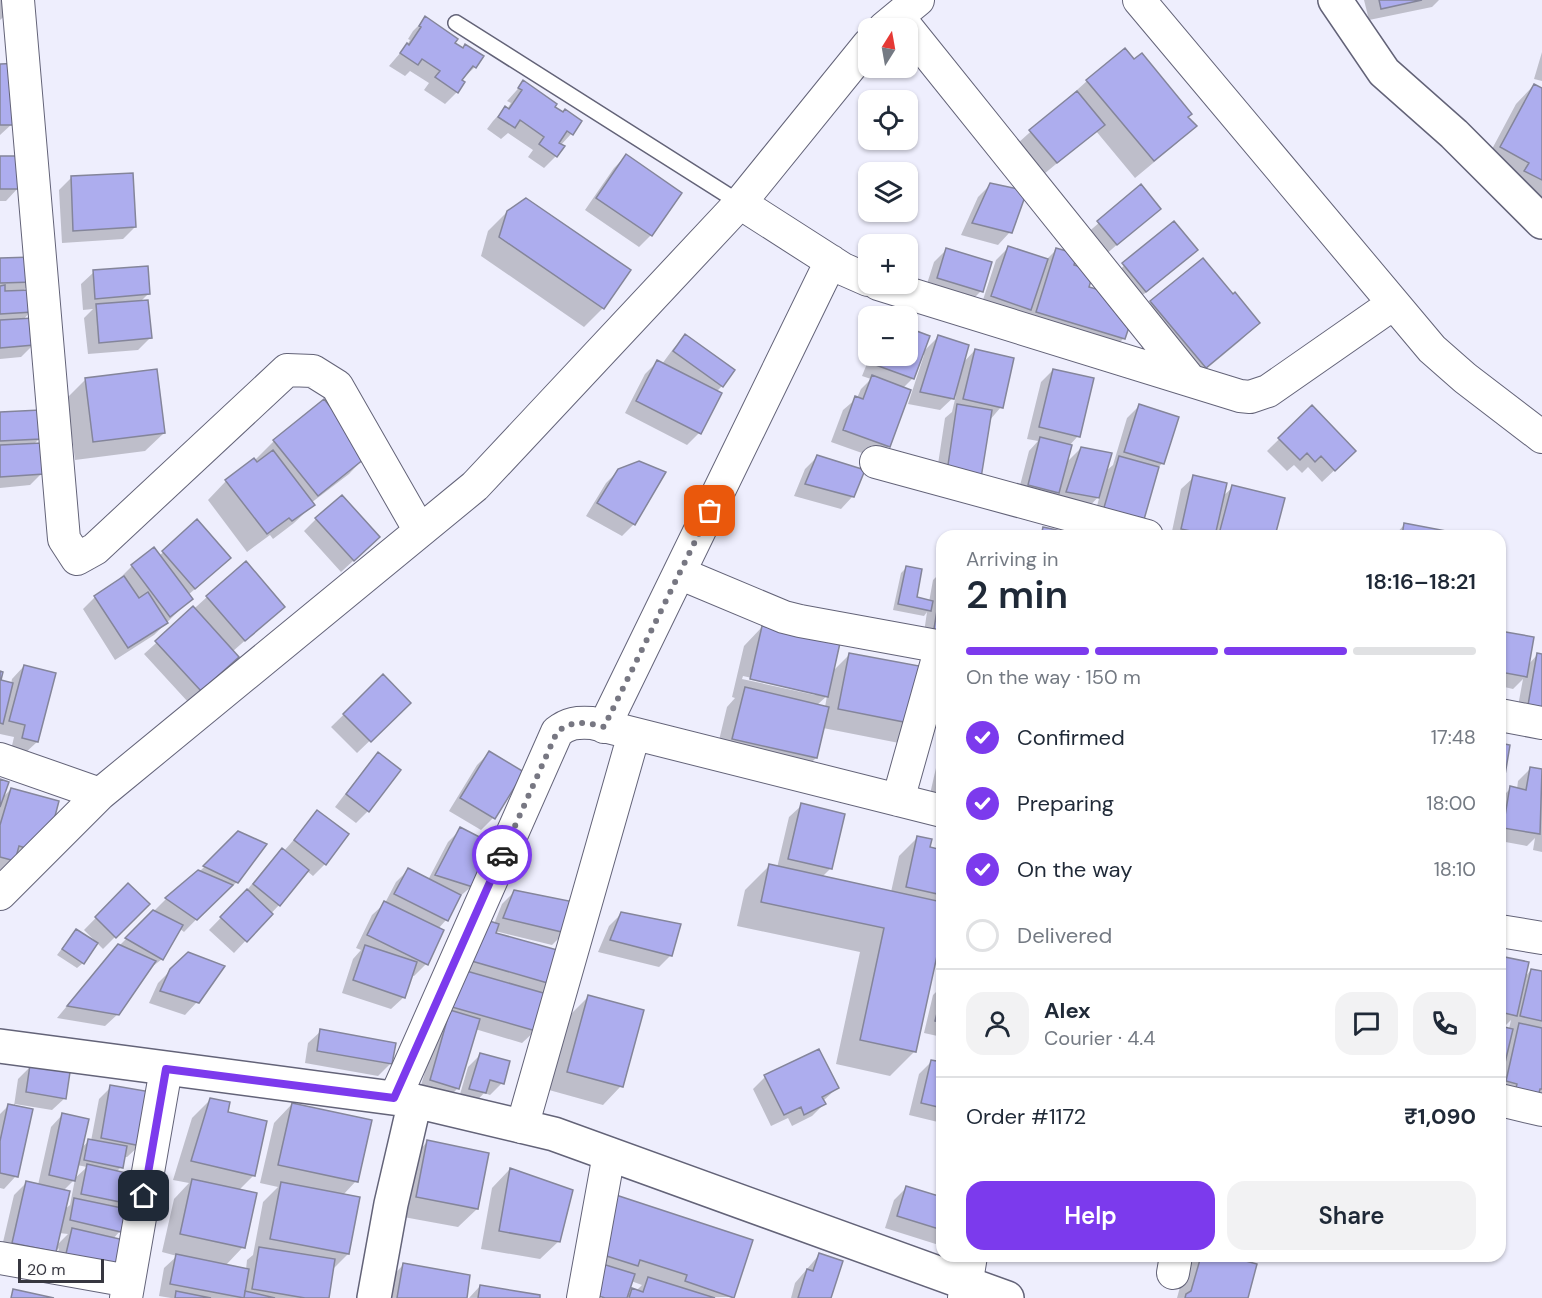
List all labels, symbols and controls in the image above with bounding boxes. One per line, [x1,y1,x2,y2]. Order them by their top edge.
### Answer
north arrow [858,18,918,78]
map controls [858,18,918,366]
button: locate [858,90,918,150]
button: layers [858,162,918,222]
button: + [858,234,918,294]
button: − [858,306,918,366]
pin [684,485,735,536]
icon: bag [693,494,726,527]
text: Arriving in [966,546,1058,572]
text: 18:16–18:21 [1366,567,1476,596]
text: 2 min [966,569,1068,620]
text: On the way · 150 m [966,664,1141,690]
icon: check [966,721,999,754]
text: Confirmed [1017,723,1125,752]
text: 17:48 [1431,724,1476,750]
icon: check [966,787,999,820]
text: Preparing [1017,789,1114,818]
text: 18:00 [1426,790,1476,816]
courier [472,825,532,885]
icon: car [486,839,519,872]
icon: check [966,853,999,886]
text: On the way [1017,855,1132,884]
text: 18:10 [1434,856,1476,882]
text: Delivered [1017,921,1112,950]
button: person [966,992,1029,1055]
button: chat [1335,992,1398,1055]
button: phone [1413,992,1476,1055]
text: Alex [1044,996,1091,1025]
text: Courier · 4.4 [1044,1025,1155,1051]
text: Order #1172 [966,1102,1086,1131]
text: ₹1,090 [1404,1102,1476,1131]
pin [118,1170,169,1221]
icon: home [127,1179,160,1212]
button: Help [966,1181,1215,1250]
button: Share [1227,1181,1476,1250]
scale bar [18,1256,104,1284]
text: 20 m [27,1259,66,1280]

